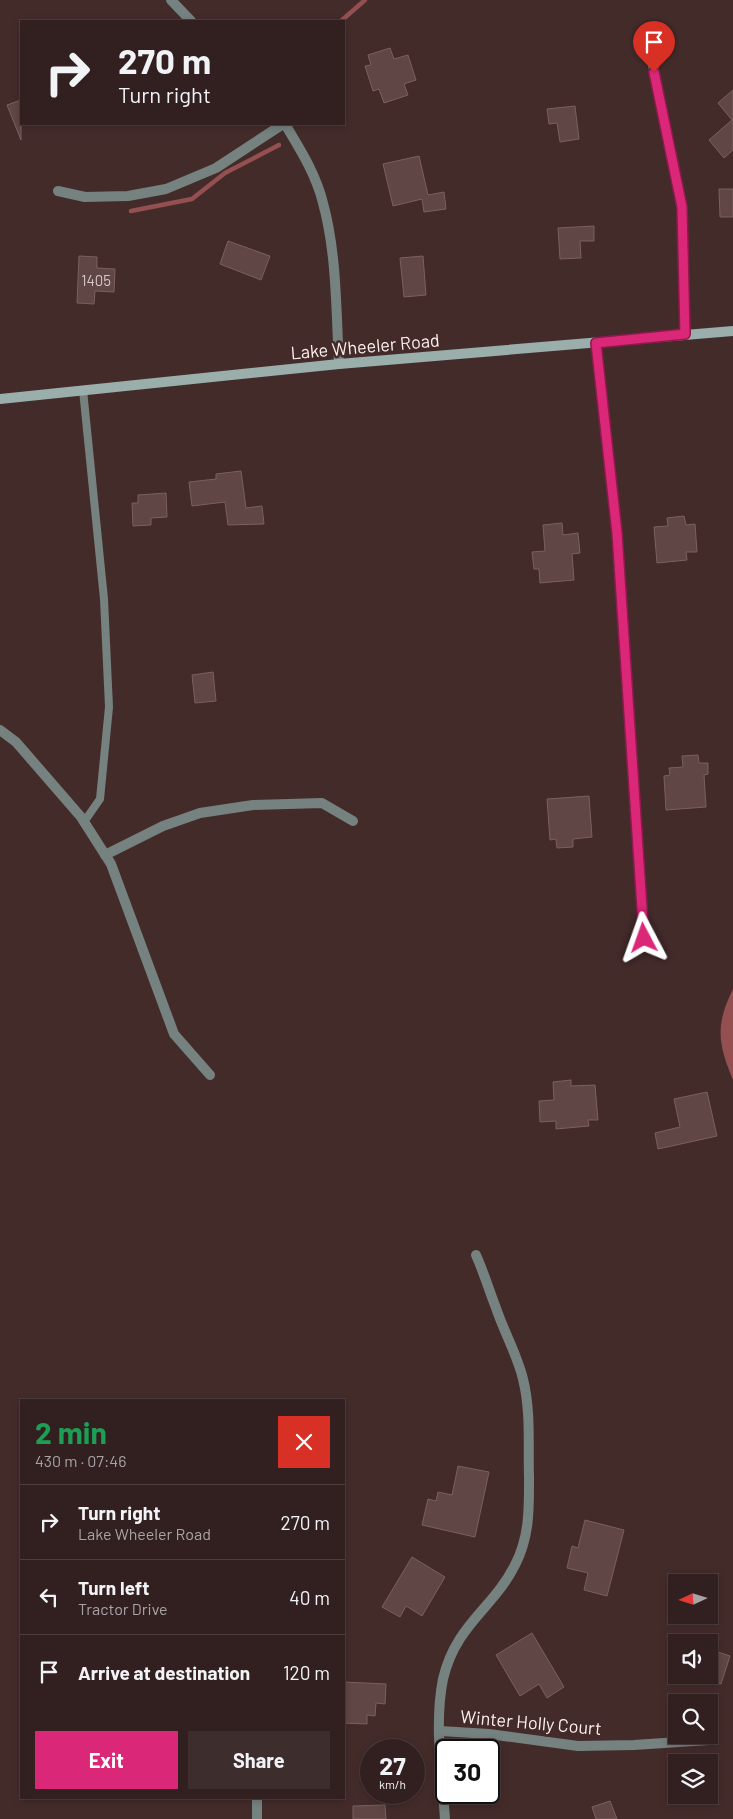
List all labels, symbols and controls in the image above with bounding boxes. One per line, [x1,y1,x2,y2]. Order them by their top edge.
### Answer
pin [633,21,675,72]
icon: arrive [640,28,668,56]
text: 270 m [118,39,211,81]
icon: right [35,40,100,105]
text: Turn right [118,81,211,107]
house number: 1405 [81,271,111,289]
street label: Lake Wheeler Road [290,329,440,363]
position arrow [617,911,669,963]
text: 2 min [35,1414,107,1450]
button: close [278,1416,330,1468]
text: 430 m · 07:46 [35,1451,126,1470]
text: Turn right [78,1501,160,1524]
icon: right [35,1508,63,1536]
text: 270 m [281,1511,330,1534]
text: Lake Wheeler Road [78,1524,211,1543]
north arrow [668,1574,718,1624]
map controls [668,1574,718,1804]
text: Turn left [78,1576,149,1599]
icon: left [35,1583,63,1611]
text: 40 m [289,1586,330,1609]
text: Tractor Drive [78,1599,168,1618]
button: sound [668,1634,718,1684]
icon: arrive [35,1658,63,1686]
text: Arrive at destination [78,1661,250,1684]
text: 120 m [283,1661,330,1684]
button: search [668,1694,718,1744]
street label: Winter Holly Court [460,1705,602,1739]
button: Exit [35,1731,178,1789]
button: Share [188,1731,330,1789]
speed limit sign: 30 [435,1739,500,1804]
text: 27 [379,1750,406,1780]
button: layers [668,1754,718,1804]
text: km/h [379,1777,406,1791]

